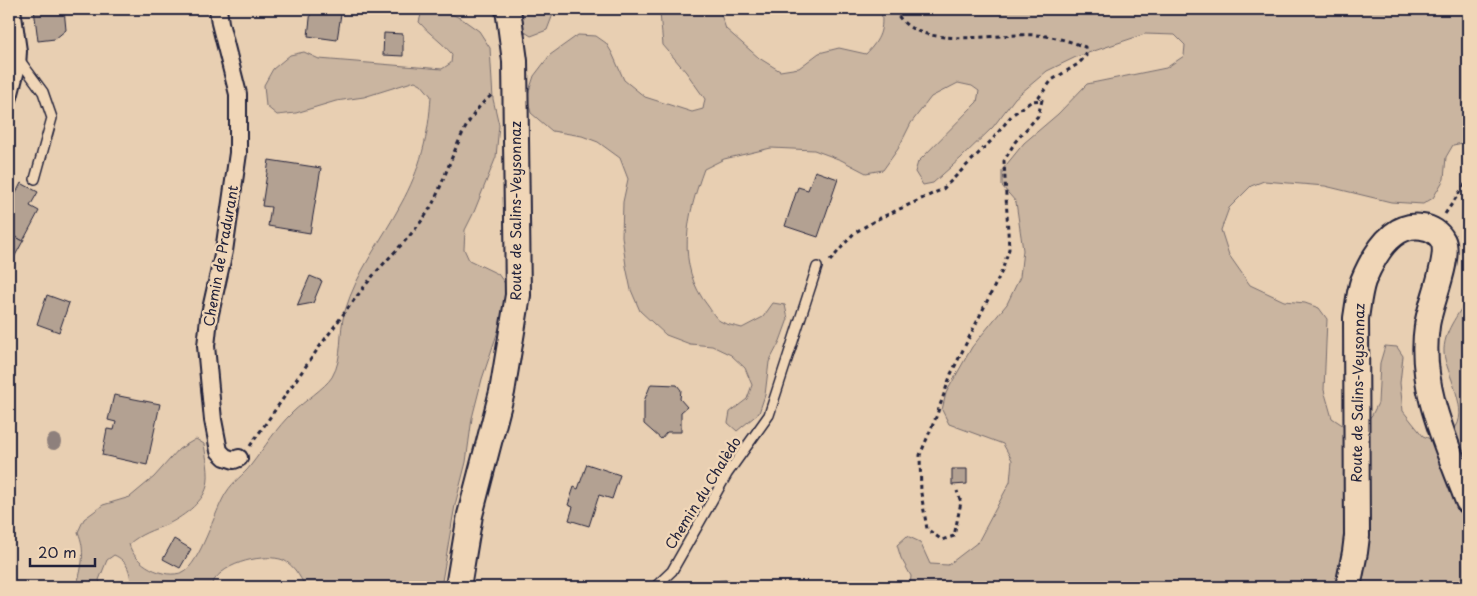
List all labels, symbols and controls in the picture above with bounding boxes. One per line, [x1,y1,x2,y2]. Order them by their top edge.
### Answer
street label: Route de Salins-Veysonnaz [505,121,526,301]
street label: Chemin de Pradurant [198,183,243,328]
street label: Route de Salins-Veysonnaz [1345,303,1370,483]
street label: Chemin du Chalèdo [659,432,746,553]
scale bar [30,536,95,568]
text: 20 m [38,540,77,563]

